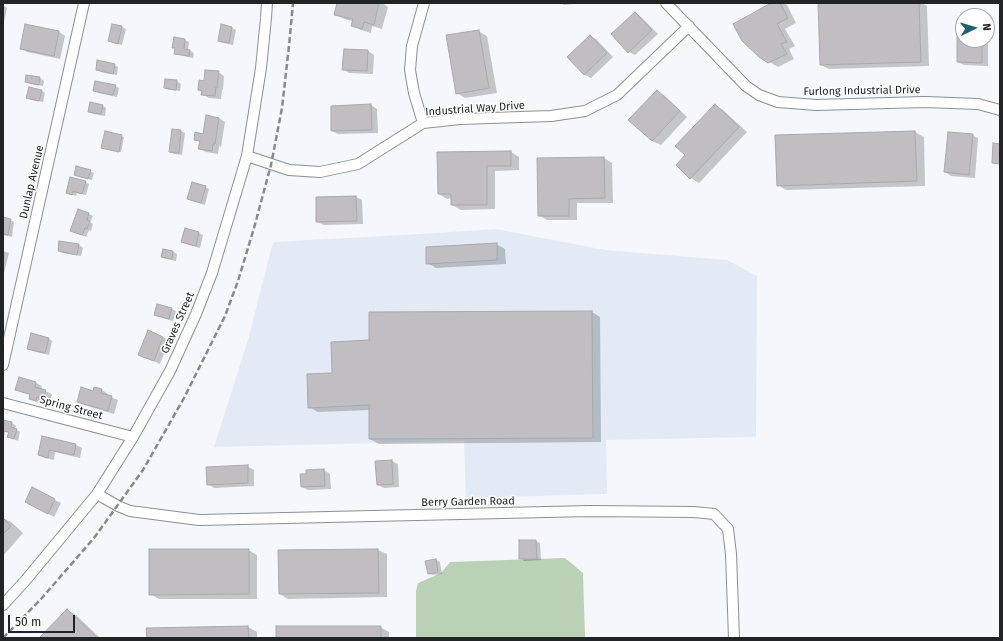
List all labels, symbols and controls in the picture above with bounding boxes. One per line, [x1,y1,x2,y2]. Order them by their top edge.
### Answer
north arrow [955,8,995,48]
text: N [980,23,993,31]
street label: Furlong Industrial Drive [803,83,921,99]
street label: Industrial Way Drive [425,99,525,119]
street label: Dunlap Avenue [17,144,47,220]
street label: Graves Street [159,290,197,356]
street label: Spring Street [38,393,104,423]
street label: Berry Garden Road [421,495,515,509]
scale bar [10,607,77,633]
text: 50 m [15,615,41,629]

